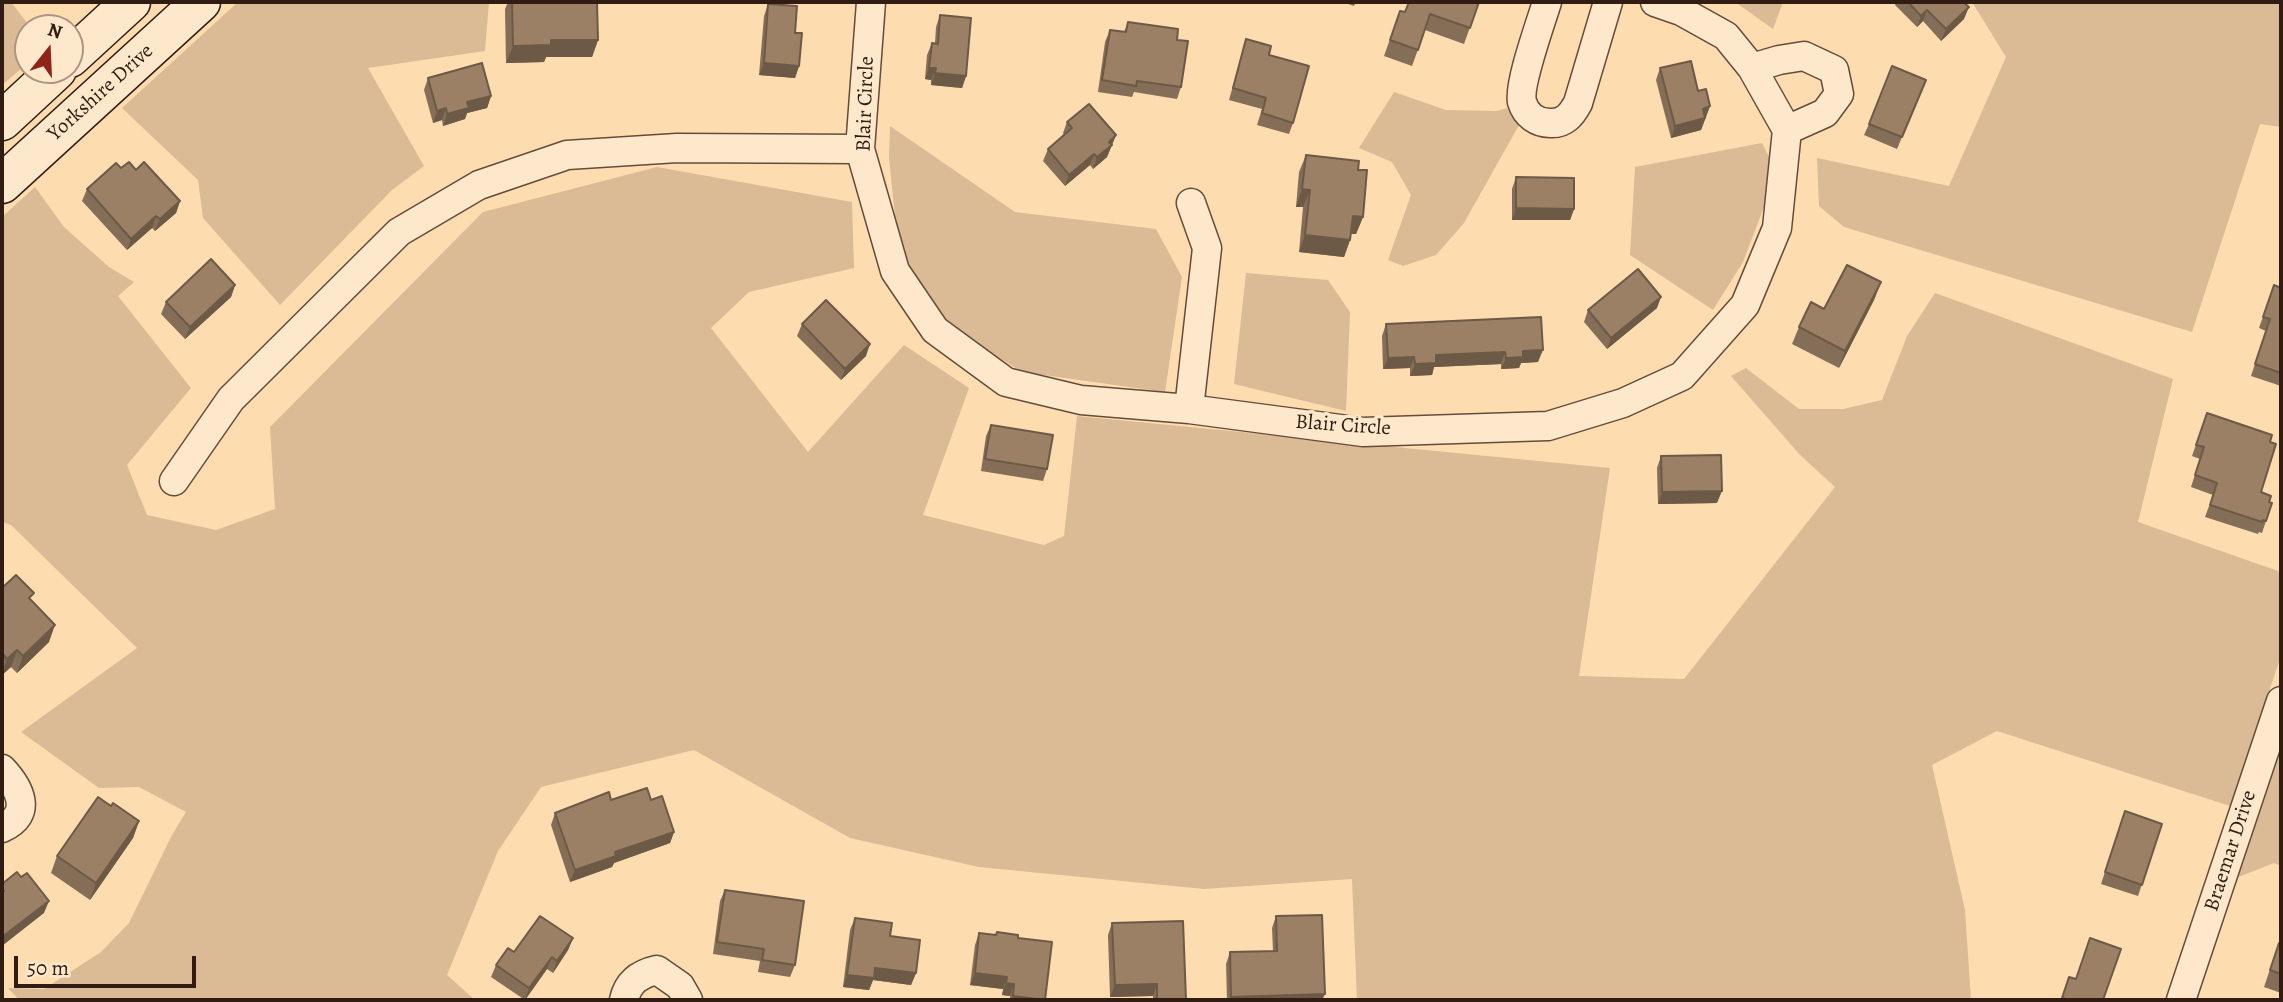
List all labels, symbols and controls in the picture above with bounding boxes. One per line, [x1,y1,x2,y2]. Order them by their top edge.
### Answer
north arrow [14,14,84,84]
text: N [44,16,65,45]
street label: Yorkshire Drive [43,39,159,147]
street label: Blair Circle [852,56,880,152]
street label: Blair Circle [1294,410,1392,442]
street label: Braemar Drive [2200,787,2262,915]
scale bar [18,942,200,986]
text: 50 m [27,954,69,982]

